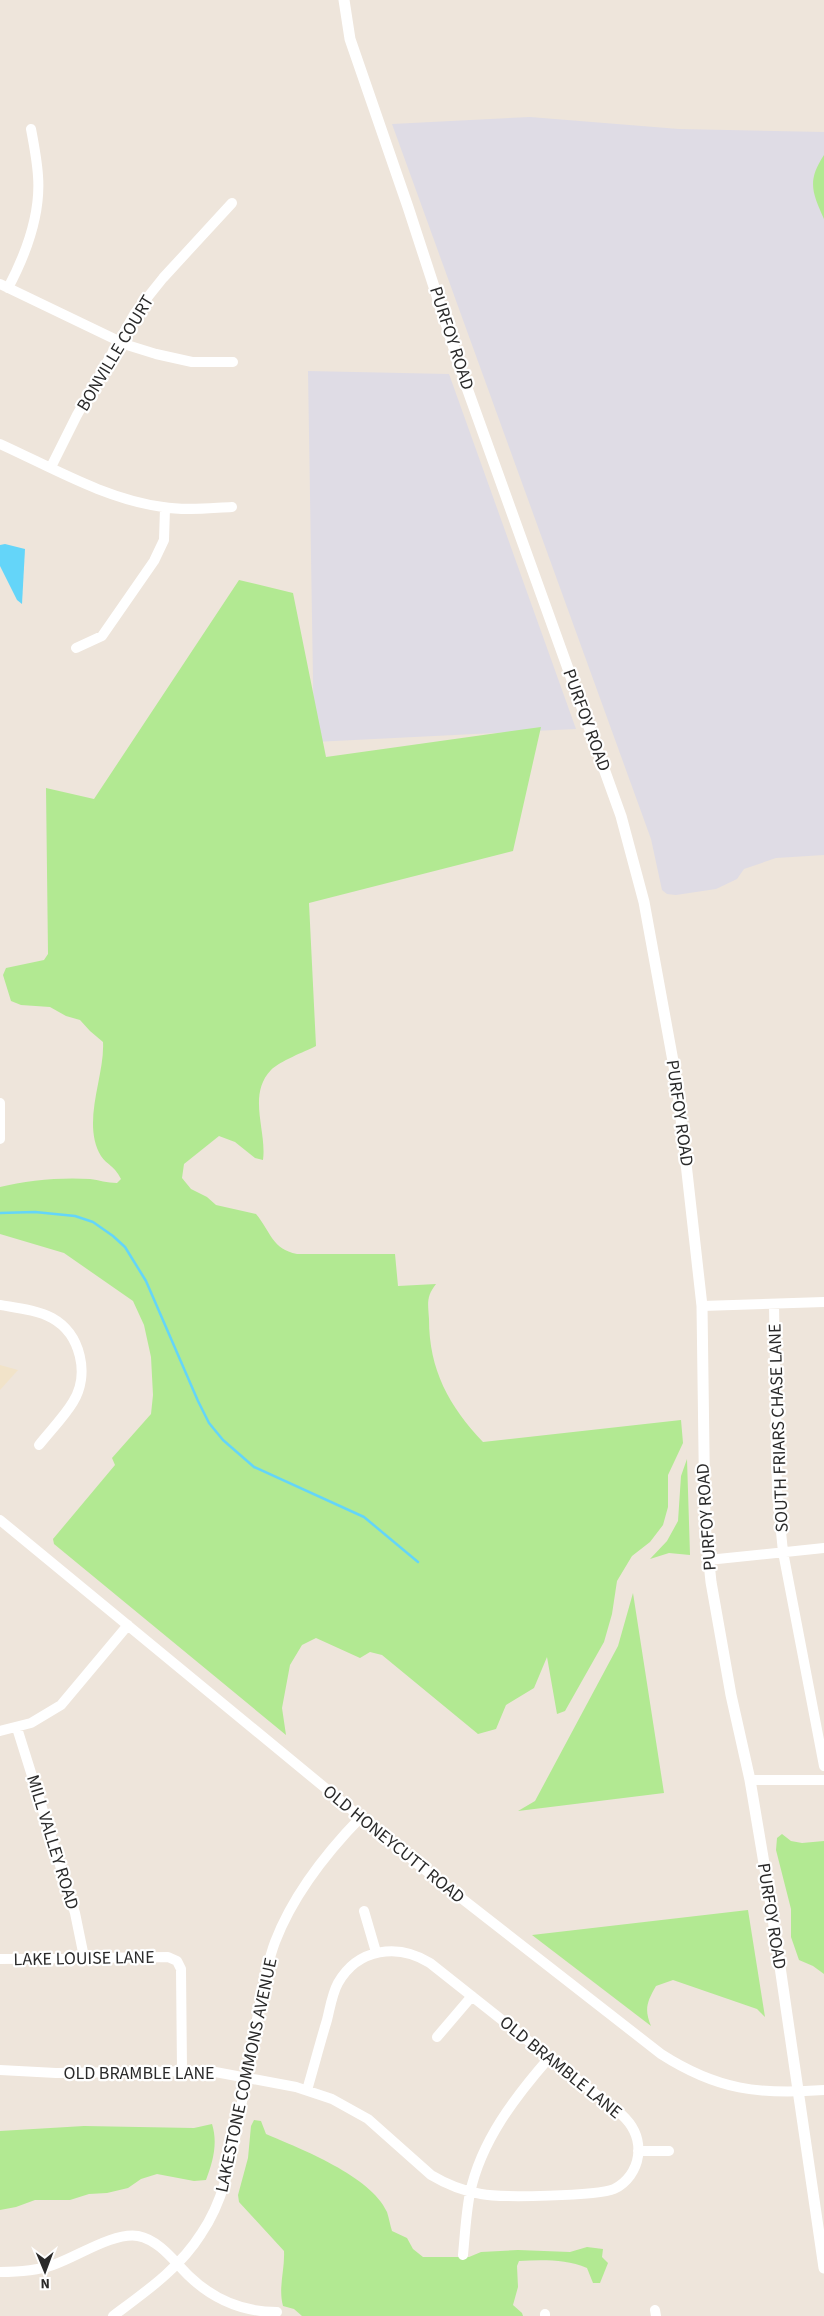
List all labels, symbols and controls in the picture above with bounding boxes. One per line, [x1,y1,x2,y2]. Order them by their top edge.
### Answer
street label: PURFOY ROAD [423,283,480,393]
street label: BONVILLE COURT [71,290,160,416]
street label: PURFOY ROAD [556,665,617,775]
street label: PURFOY ROAD [660,1058,699,1168]
street label: SOUTH FRIARS CHASE LANE [762,1323,795,1533]
street label: PURFOY ROAD [690,1463,723,1571]
street label: MILL VALLEY ROAD [20,1772,85,1913]
street label: OLD HONEYCUTT ROAD [317,1779,470,1909]
street label: PURFOY ROAD [751,1861,792,1971]
street label: LAKE LOUISE LANE [13,1945,155,1972]
street label: LAKESTONE COMMONS AVENUE [209,1955,284,2195]
street label: OLD BRAMBLE LANE [494,2010,627,2125]
street label: OLD BRAMBLE LANE [63,2061,215,2086]
north arrow [20,2246,70,2296]
text: N [40,2273,50,2293]

